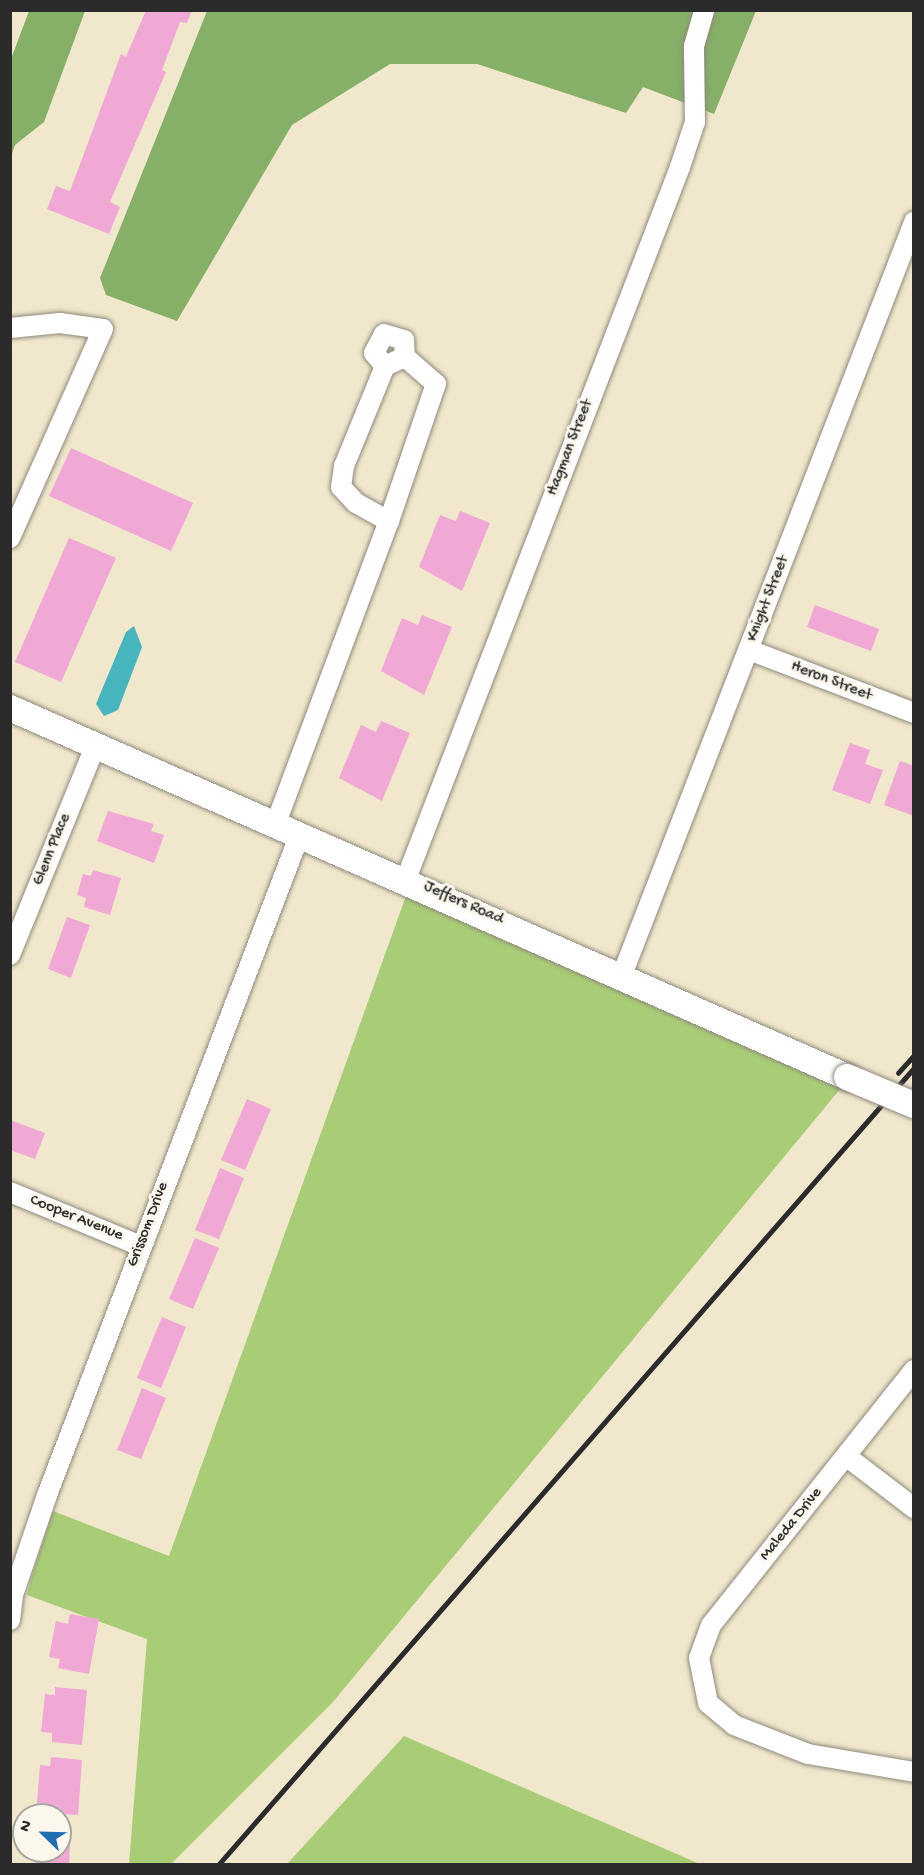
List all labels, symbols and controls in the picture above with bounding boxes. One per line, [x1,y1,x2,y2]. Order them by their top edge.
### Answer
street label: Hagman Street [544,397,598,499]
street label: Knight Street [744,553,794,645]
street label: Heron Street [788,658,874,706]
street label: Glenn Place [30,811,76,889]
street label: Jeffers Road [420,878,506,930]
street label: Grissom Drive [124,1180,174,1270]
street label: Cooper Avenue [27,1192,125,1246]
street label: Maleda Drive [757,1484,827,1566]
north arrow [12,1803,72,1863]
text: N [16,1818,38,1835]

